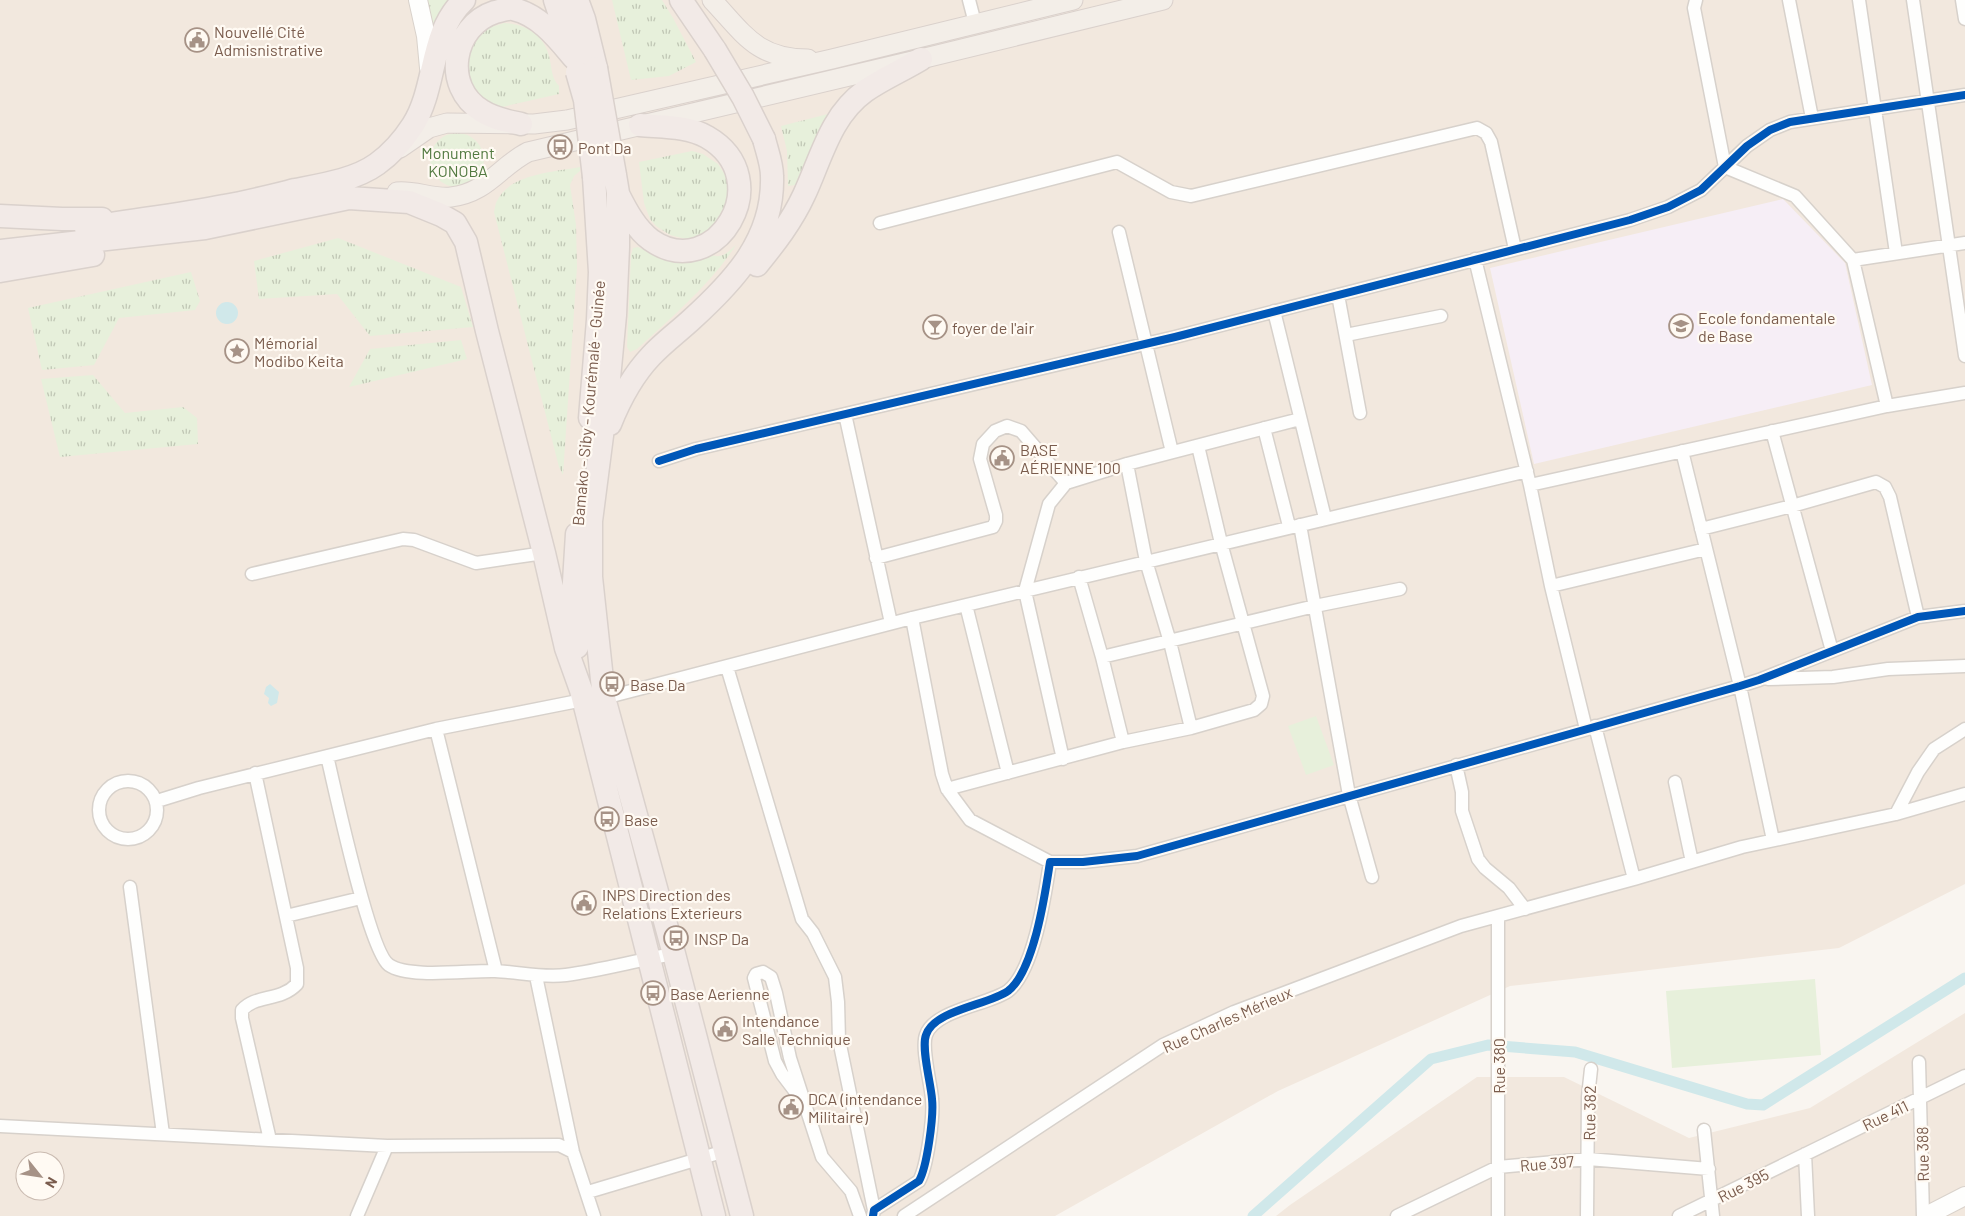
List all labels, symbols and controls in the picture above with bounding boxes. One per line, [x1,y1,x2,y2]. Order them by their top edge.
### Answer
place label: Nouvellé Cité Admisnistrative [214,22,323,59]
public building icon: Nouvellé Cité Admisnistrative [184,27,210,53]
bus stop icon: Pont Da [547,134,573,160]
place label: Pont Da [578,138,632,157]
park label: Monument KONOBA [421,143,495,180]
street label: Bamako - Siby - Kourémalé - Guinée [568,280,608,526]
place label: Ecole fondamentale de Base [1698,308,1836,345]
school or university icon: Ecole fondamentale de Base [1668,313,1694,339]
bar icon: foyer de l'air [922,314,948,340]
place label: foyer de l'air [952,318,1034,337]
place label: Mémorial Modibo Keita [254,333,344,370]
place icon: Mémorial Modibo Keita [224,338,250,364]
place label: BASE AÉRIENNE 100 [1020,440,1121,477]
public building icon: BASE AÉRIENNE 100 [989,445,1015,471]
bus stop icon: Base Da [599,671,625,697]
place label: Base Da [630,675,686,694]
bus stop icon: Base [594,806,620,832]
place label: Base [624,810,658,829]
place label: INPS Direction des Relations Exterieurs [602,885,742,922]
public building icon: INPS Direction des Relations Exterieurs [571,890,597,916]
bus stop icon: INSP Da [663,925,689,951]
place label: INSP Da [694,929,749,948]
bus stop icon: Base Aerienne [640,980,666,1006]
street label: Rue Charles Mérieux [1159,982,1295,1056]
place label: Base Aerienne [670,984,770,1003]
place label: Intendance Salle Technique [742,1011,851,1048]
public building icon: Intendance Salle Technique [712,1016,738,1042]
street label: Rue 380 [1489,1038,1508,1094]
street label: Rue 382 [1579,1085,1599,1141]
place label: DCA (intendance Militaire) [808,1089,922,1126]
public building icon: DCA (intendance Militaire) [778,1094,804,1120]
street label: Rue 411 [1859,1096,1911,1134]
street label: Rue 388 [1912,1126,1932,1182]
north arrow [15,1151,65,1201]
street label: Rue 397 [1519,1151,1575,1175]
street label: Rue 395 [1714,1164,1772,1206]
text: N [42,1174,61,1191]

